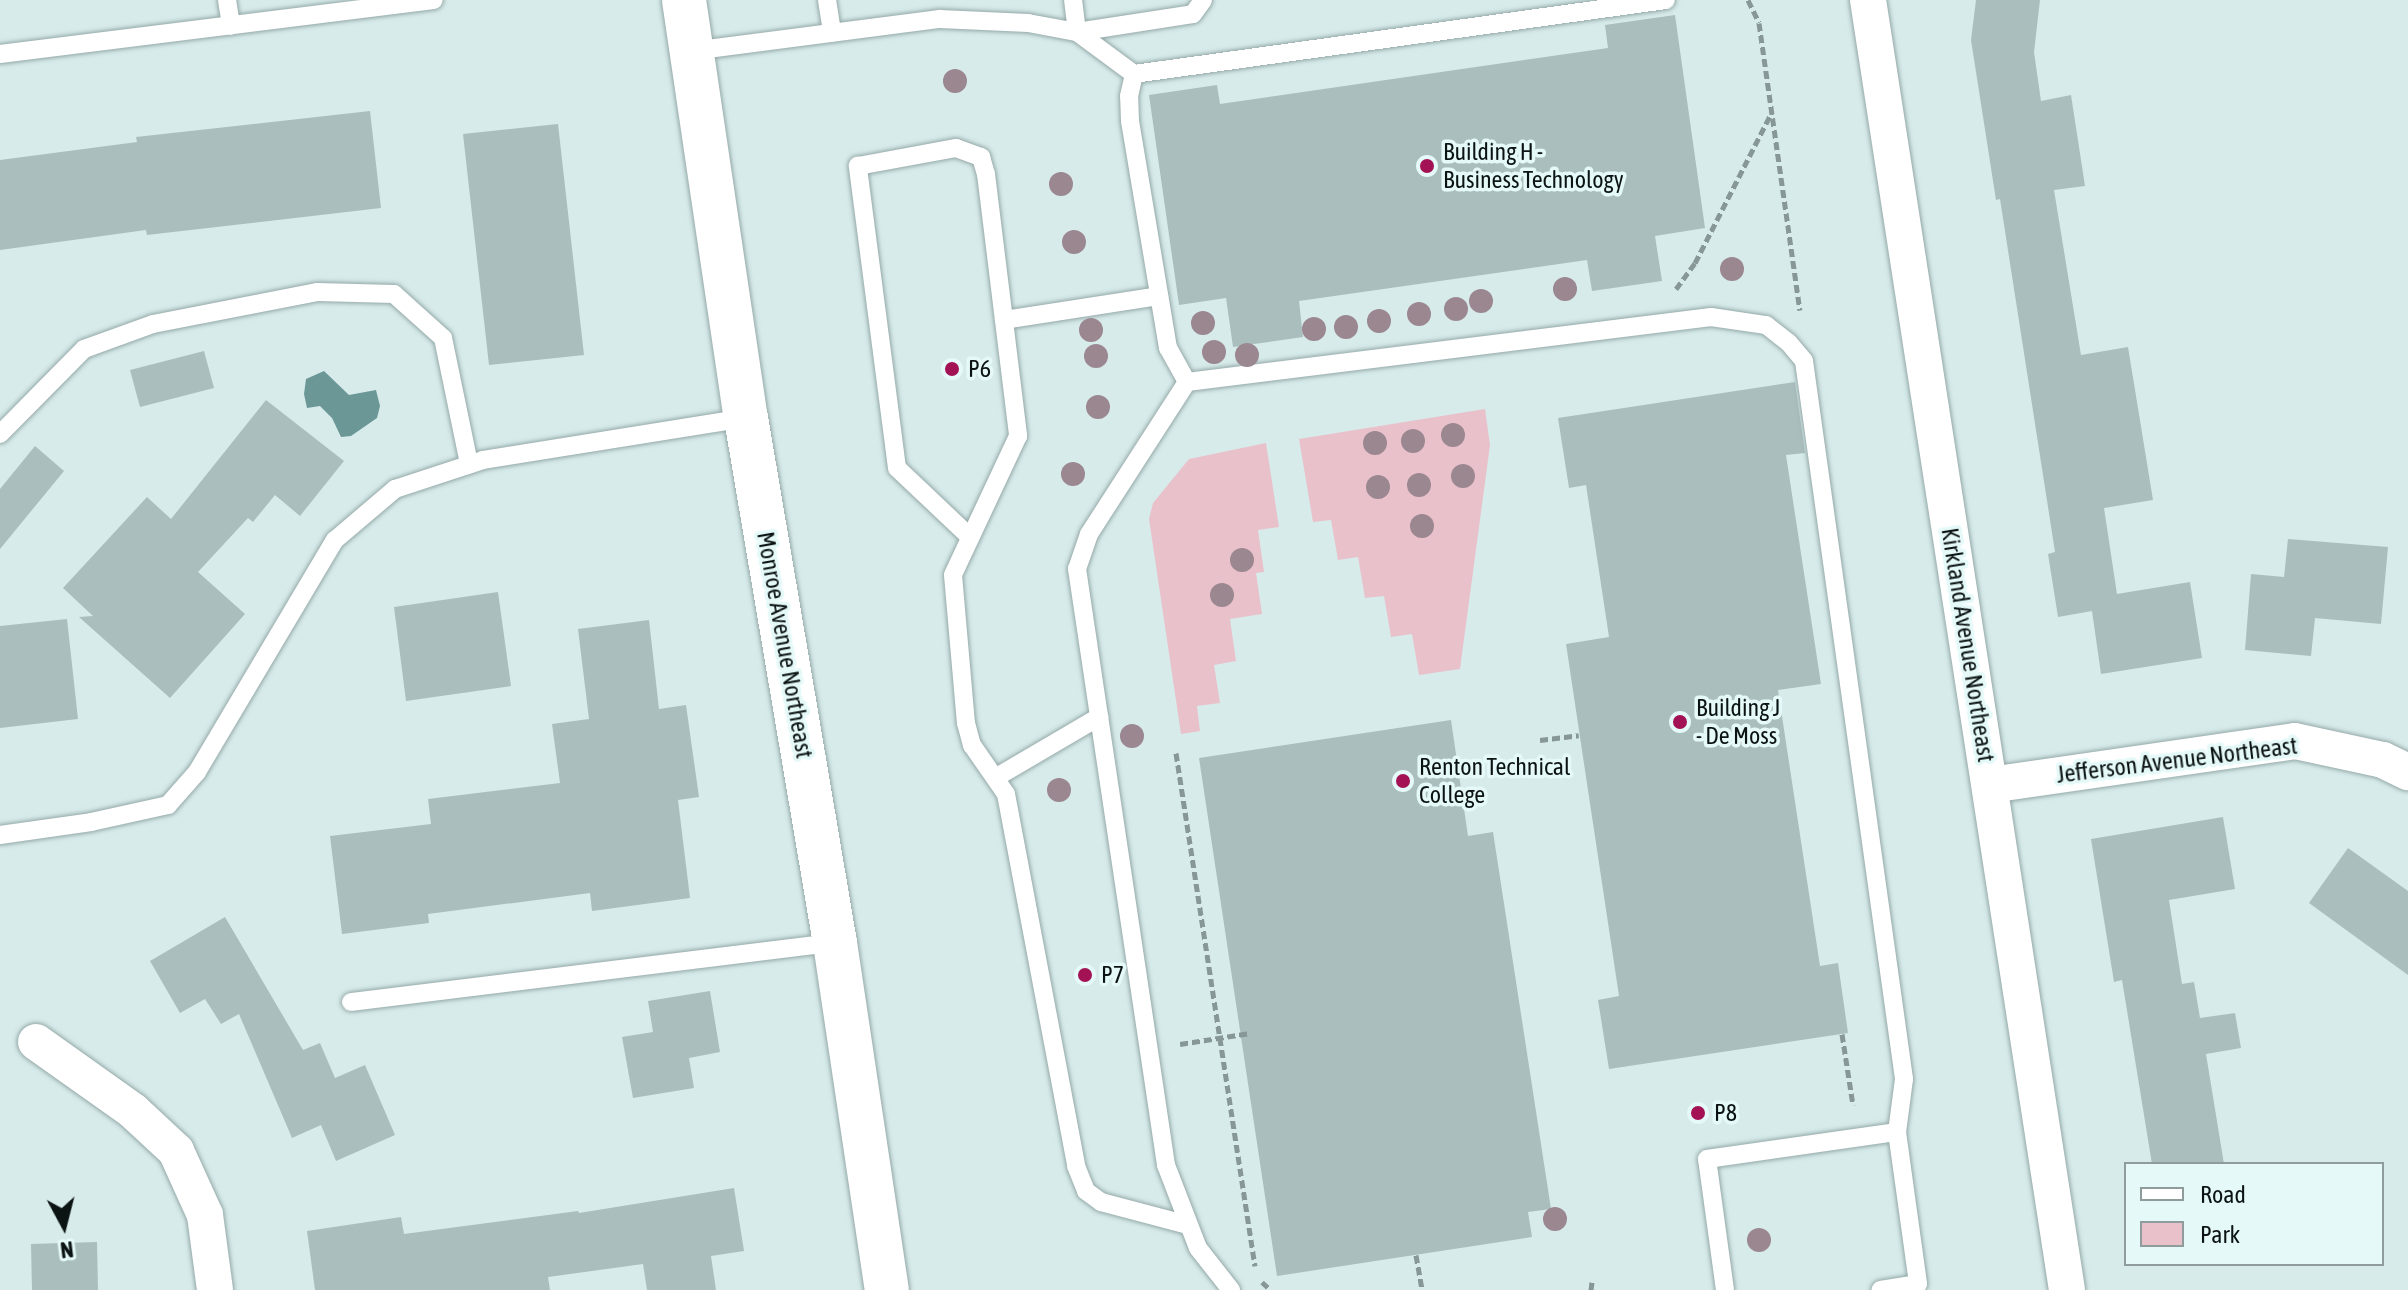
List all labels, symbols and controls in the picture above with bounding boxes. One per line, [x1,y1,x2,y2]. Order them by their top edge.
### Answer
place label: Building H - Business Technology [1443,138,1624,194]
marker: Building H - Business Technology [1418,157,1436,175]
place label: P6 [968,355,991,383]
marker: P6 [943,360,961,378]
street label: Kirkland Avenue Northeast [1935,526,2001,764]
street label: Monroe Avenue Northeast [751,529,819,761]
place label: Building J - De Moss [1696,694,1780,750]
marker: Building J - De Moss [1671,713,1689,731]
street label: Jefferson Avenue Northeast [2055,731,2299,789]
place label: Renton Technical College [1419,753,1570,809]
marker: Renton Technical College [1394,772,1412,790]
place label: P7 [1101,961,1124,989]
marker: P7 [1076,966,1094,984]
place label: P8 [1714,1099,1737,1127]
marker: P8 [1689,1104,1707,1122]
legend [2124,1162,2384,1266]
text: Road [2200,1181,2246,1208]
north arrow [24,1186,104,1266]
text: Park [2200,1221,2240,1248]
text: N [59,1236,75,1264]

